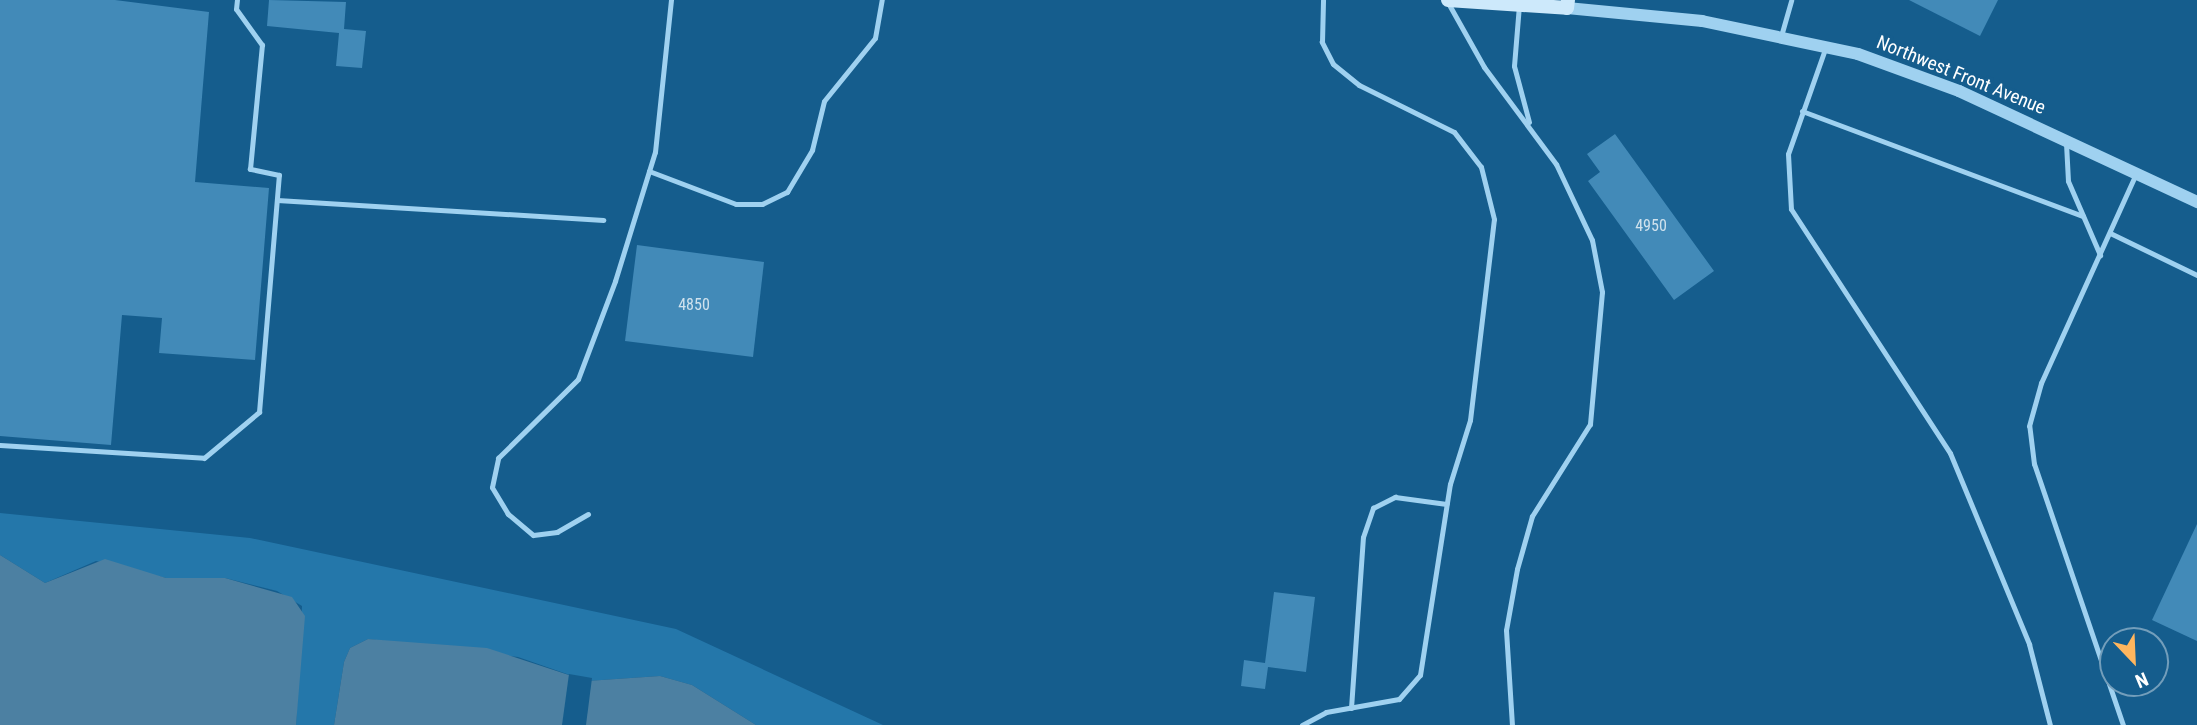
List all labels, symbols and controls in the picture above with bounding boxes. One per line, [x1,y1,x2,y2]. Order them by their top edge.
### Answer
street label: Northwest Front Avenue [1873,31,2049,119]
house number: 4950 [1635,216,1667,236]
house number: 4850 [678,295,710,315]
north arrow [2099,627,2169,697]
text: N [2132,667,2151,693]

